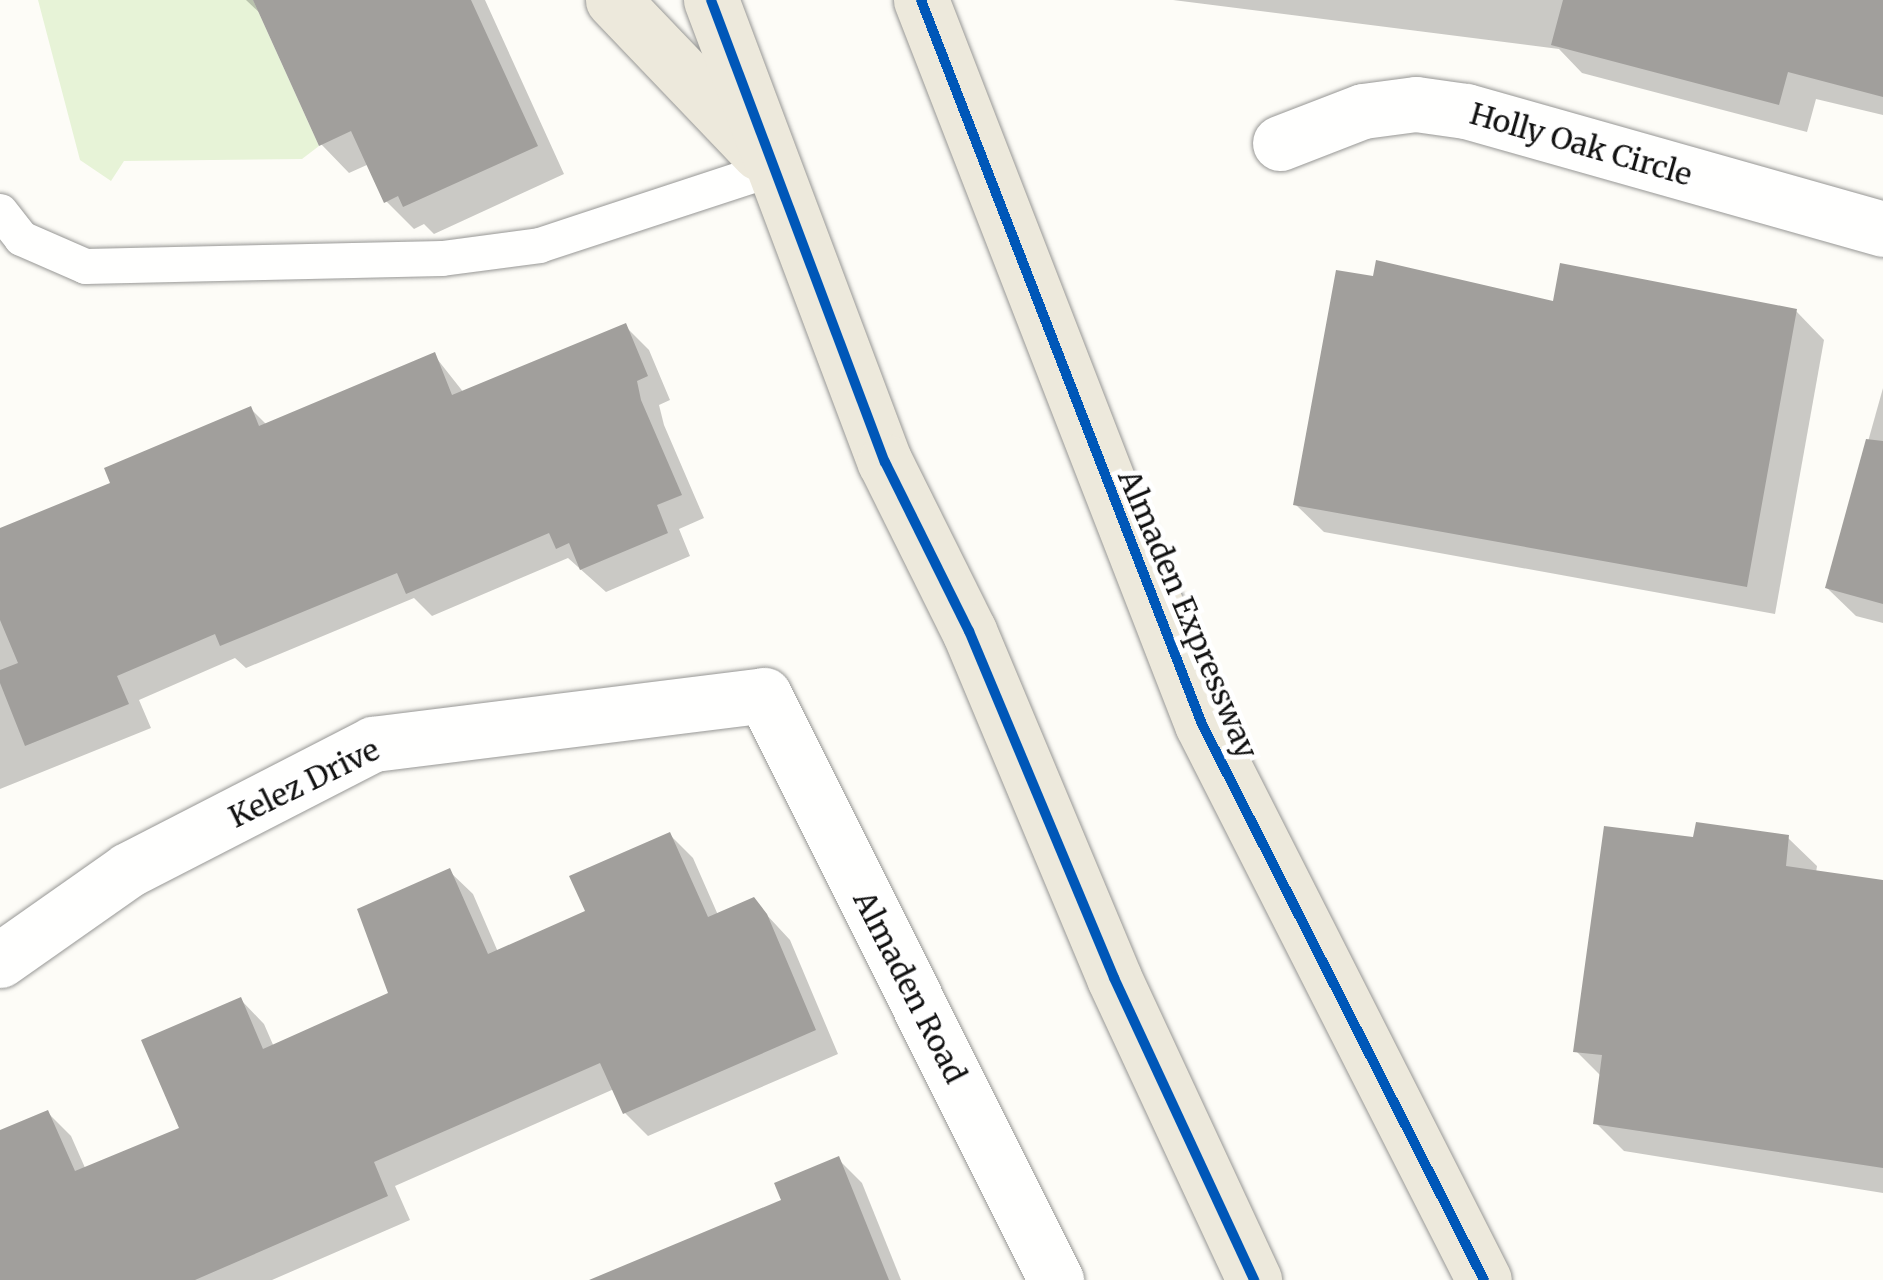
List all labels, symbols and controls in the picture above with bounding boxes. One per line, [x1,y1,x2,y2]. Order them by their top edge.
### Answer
street label: Holly Oak Circle [1466,95,1696,193]
street label: Almaden Expressway [1111,464,1265,764]
street label: Kelez Drive [223,731,385,835]
street label: Almaden Road [846,885,974,1089]

